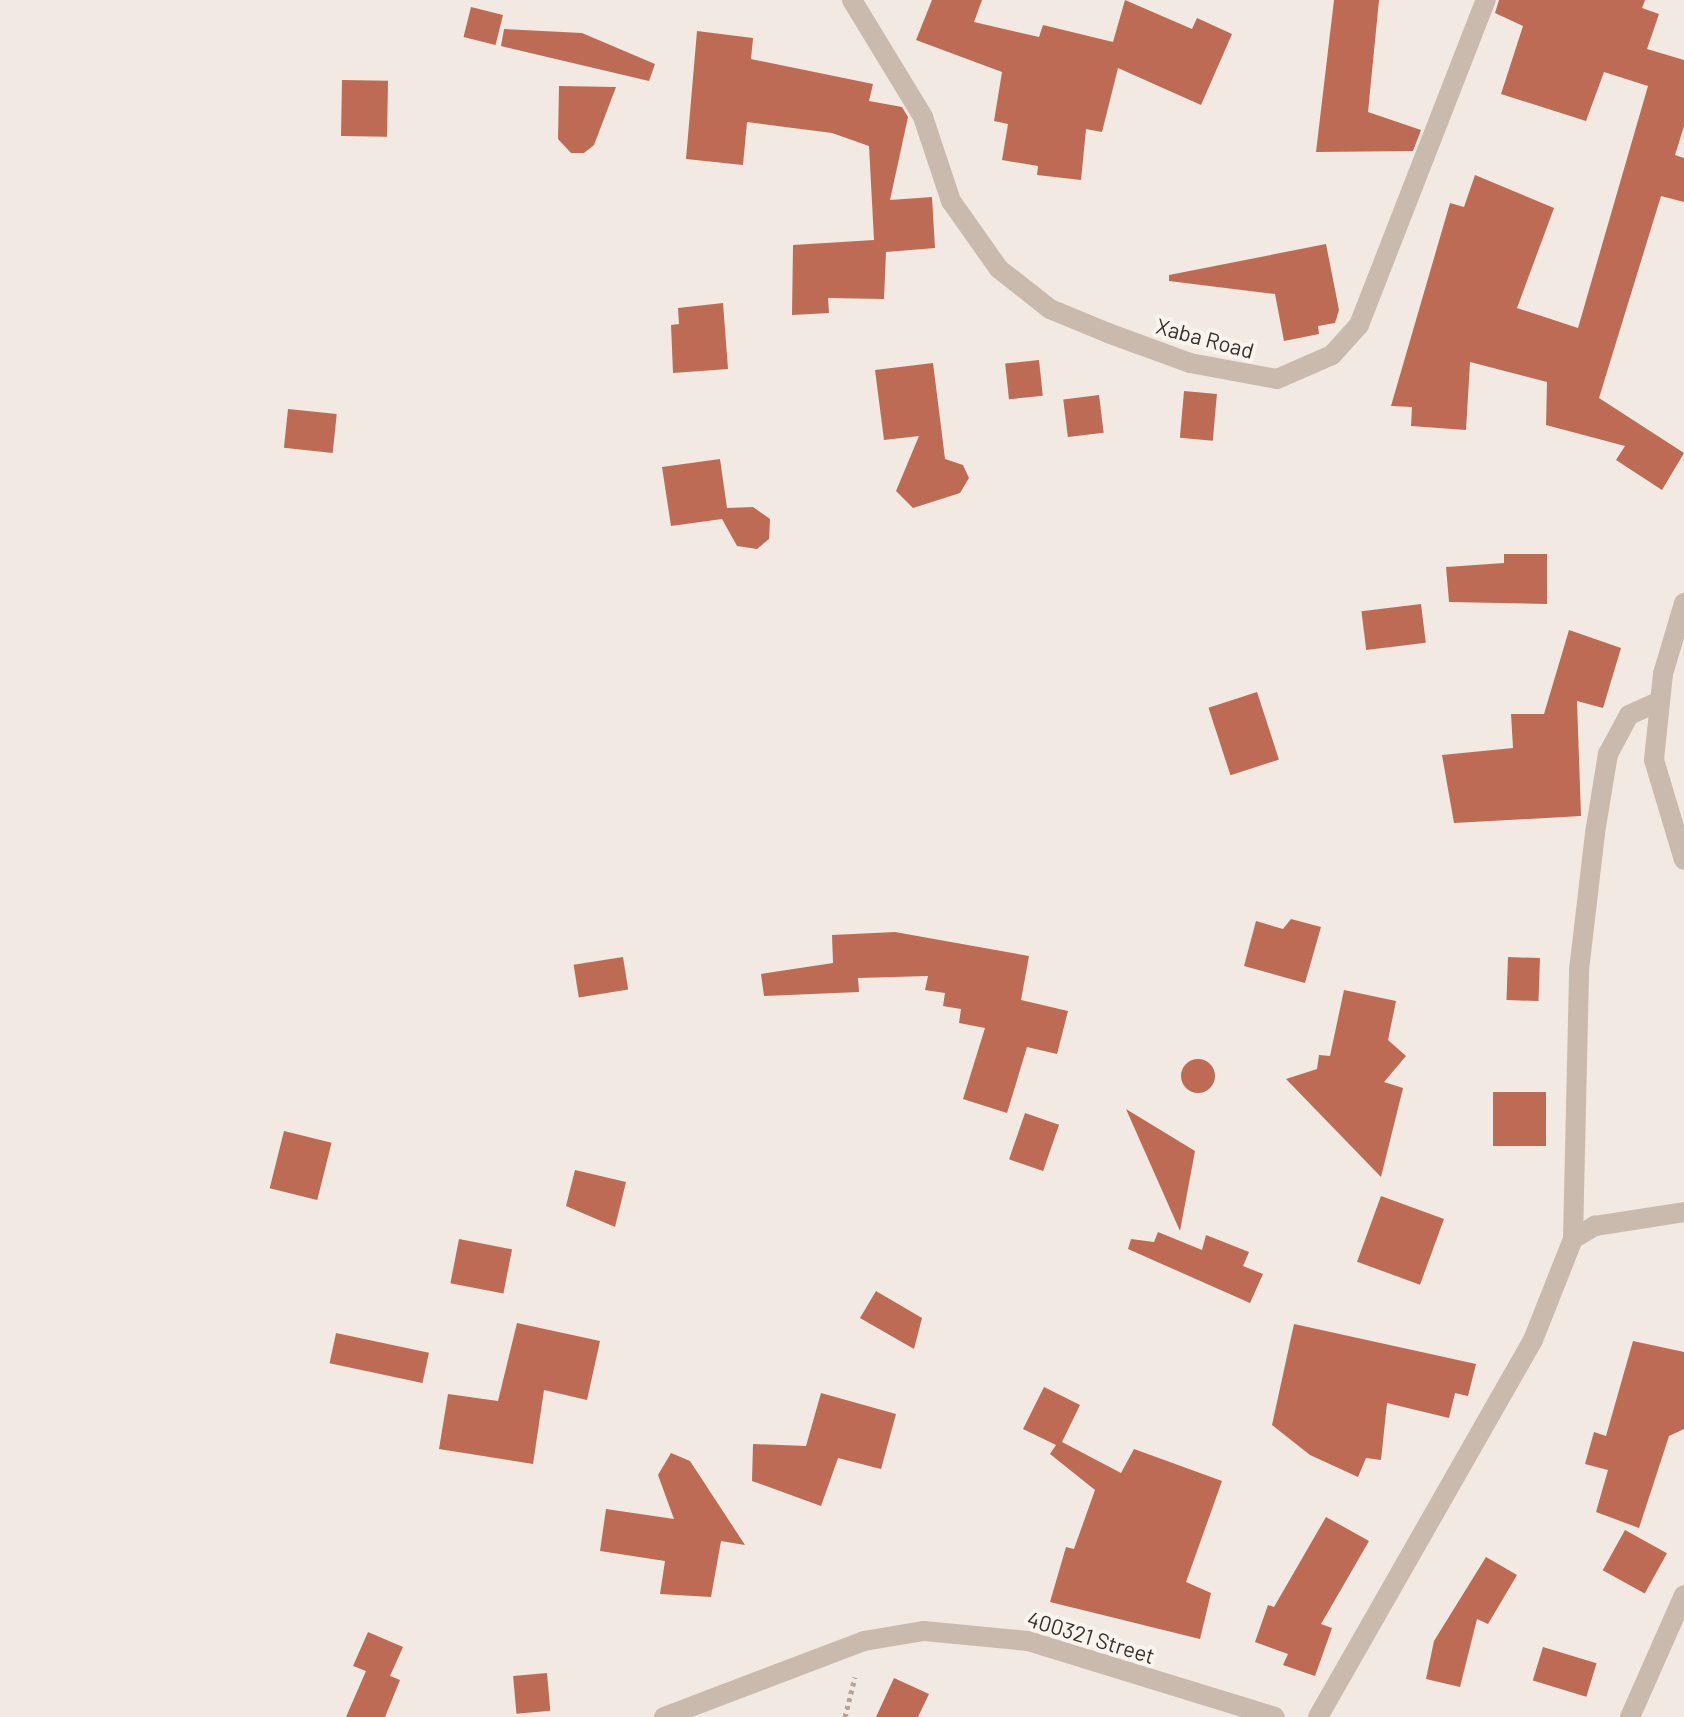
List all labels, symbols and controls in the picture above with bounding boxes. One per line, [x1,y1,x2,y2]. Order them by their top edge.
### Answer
street label: Xaba Road [1153,312,1257,364]
street label: 400321 Street [1024,1605,1158,1669]

